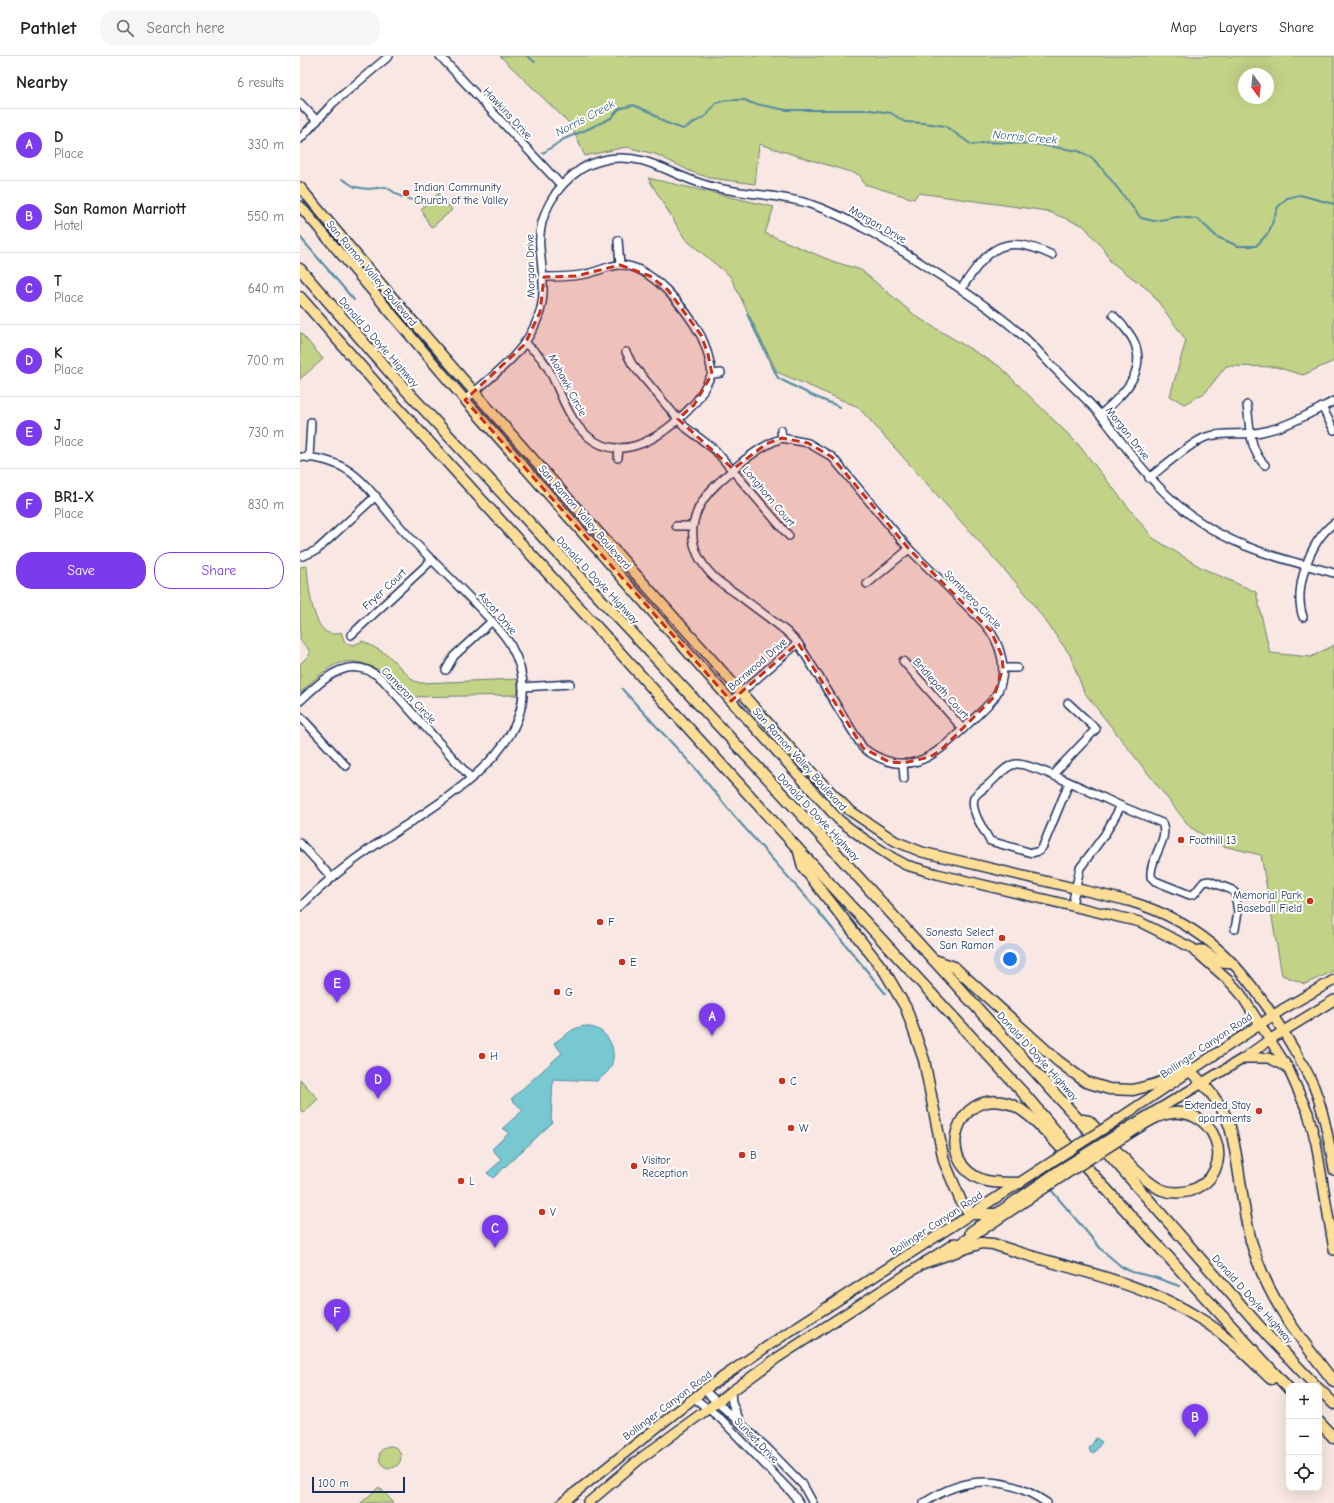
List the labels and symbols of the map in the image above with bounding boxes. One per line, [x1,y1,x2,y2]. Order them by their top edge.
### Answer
north arrow [1238,68,1274,104]
street label: Hawkins Drive [480,85,535,142]
water label: Norris Creek [553,96,617,139]
water label: Norris Creek [992,127,1058,147]
place label: Indian Community Church of the Valley [414,181,508,207]
marker: Indian Community Church of the Valley [401,188,411,198]
street label: Morgan Drive [847,203,909,246]
street label: San Ramon Valley Boulevard [323,218,420,329]
street label: Morgan Drive [523,233,538,298]
street label: Donald D Doyle Highway [336,295,421,390]
street label: Mohawk Circle [546,352,590,419]
street label: Morgan Drive [1103,404,1153,463]
street label: San Ramon Valley Boulevard [536,462,634,572]
street label: Longhorn Court [740,464,798,530]
street label: Donald D Doyle Highway [554,534,642,627]
street label: Fryer Court [360,565,409,613]
street label: Sombrero Circle [941,567,1004,632]
street label: Ascot Drive [476,589,520,638]
street label: Barnwood Drive [725,635,790,694]
street label: Bridlepath Court [910,655,972,722]
street label: Cameron Circle [379,664,439,727]
street label: San Ramon Valley Boulevard [750,705,849,814]
street label: Donald D Doyle Highway [775,771,863,864]
place label: Foothill 13 [1189,834,1236,847]
marker: Foothill 13 [1176,835,1186,845]
place label: Memorial Park Baseball Field [1233,889,1303,915]
marker: Memorial Park Baseball Field [1305,896,1315,906]
place label: F [608,916,615,929]
marker: F [595,917,605,927]
place label: Sonesta Select San Ramon [926,926,995,952]
marker: Sonesta Select San Ramon [997,933,1007,943]
your location [1000,949,1020,969]
place label: E [630,956,637,969]
marker: E [617,957,627,967]
pin: E [324,970,350,1003]
place label: G [565,986,573,999]
marker: G [552,987,562,997]
pin: A [699,1003,725,1036]
street label: Donald D Doyle Highway [994,1009,1081,1104]
street label: Bollinger Canyon Road [1158,1010,1255,1081]
place label: H [490,1050,498,1063]
marker: H [477,1051,487,1061]
pin: D [365,1066,391,1099]
place label: C [790,1075,797,1088]
marker: C [777,1076,787,1086]
place label: Extended Stay apartments [1184,1099,1251,1125]
marker: Extended Stay apartments [1254,1106,1264,1116]
place label: W [799,1122,809,1135]
marker: W [786,1123,796,1133]
place label: B [750,1149,757,1162]
marker: B [737,1150,747,1160]
place label: Visitor Reception [642,1154,688,1180]
marker: Visitor Reception [629,1161,639,1171]
place label: L [469,1175,475,1188]
marker: L [456,1176,466,1186]
street label: Bollinger Canyon Road [887,1188,985,1258]
place label: V [550,1206,556,1219]
marker: V [537,1207,547,1217]
pin: C [482,1215,508,1248]
street label: Donald D Doyle Highway [1209,1252,1296,1347]
pin: F [324,1299,350,1332]
street label: Bollinger Canyon Road [620,1368,714,1443]
pin: B [1182,1404,1208,1437]
street label: Sunset Drive [732,1415,782,1466]
scale bar [312,1475,405,1494]

